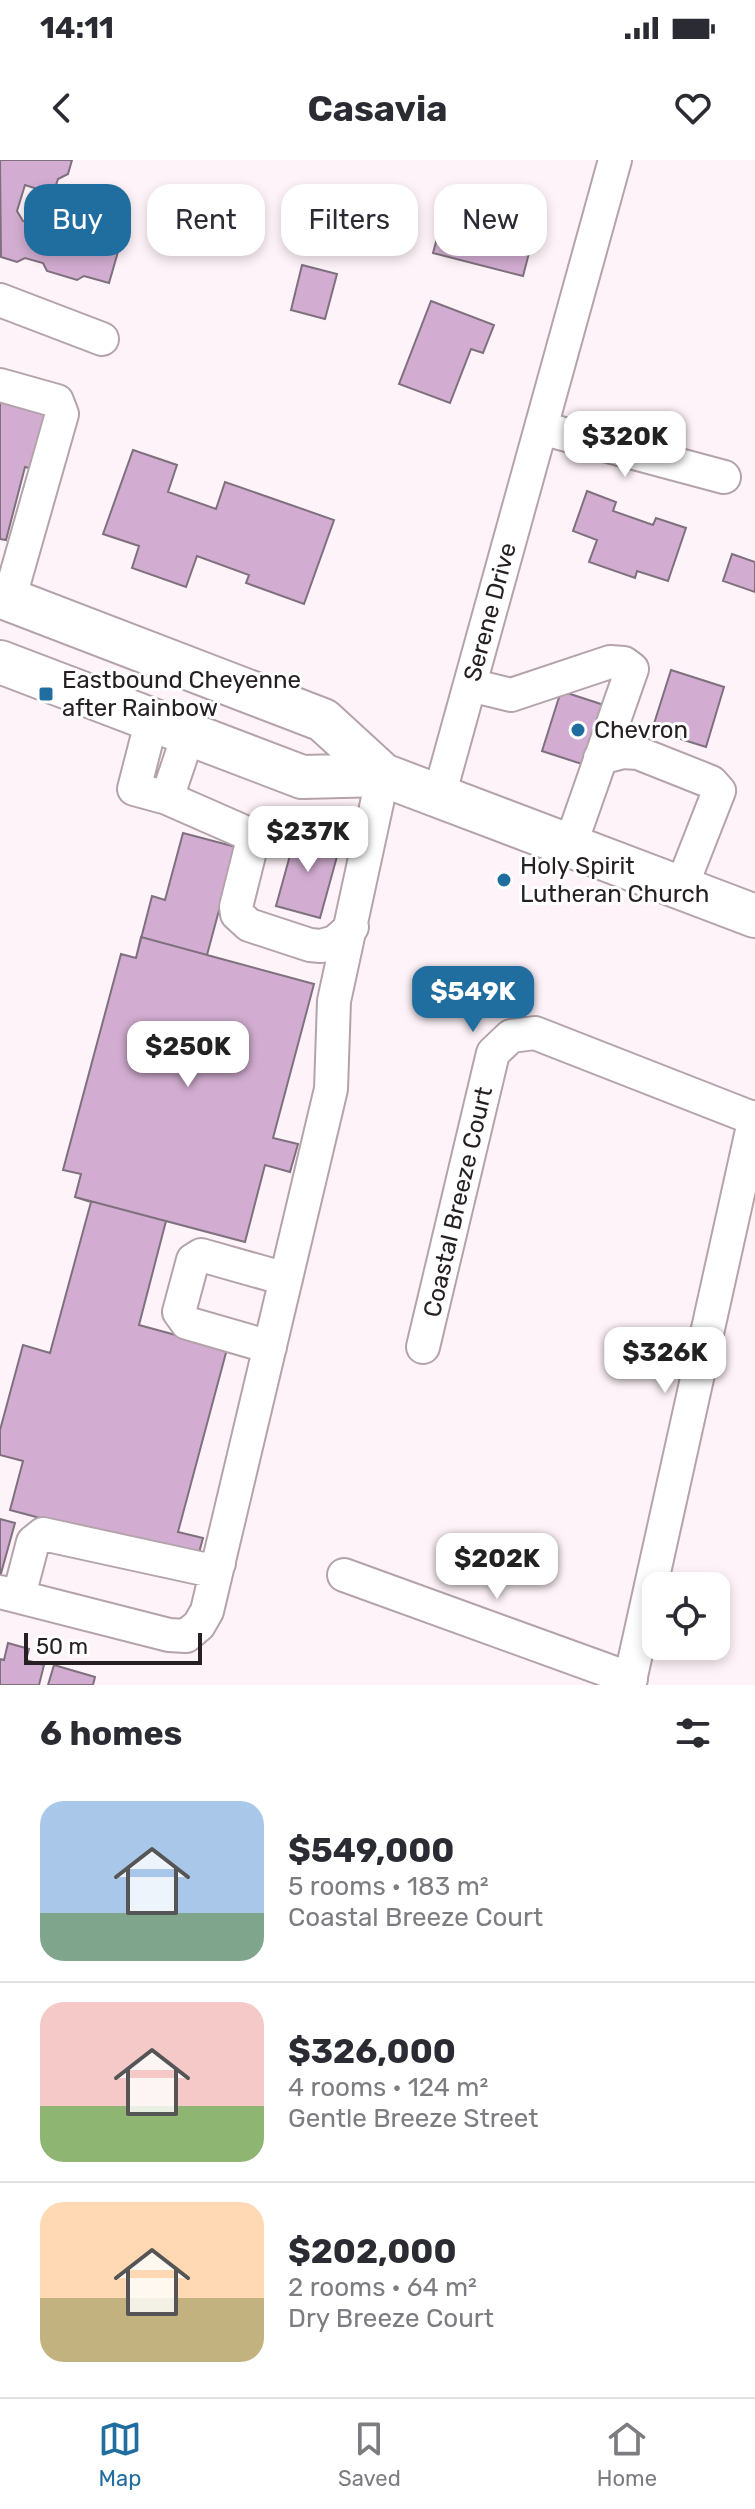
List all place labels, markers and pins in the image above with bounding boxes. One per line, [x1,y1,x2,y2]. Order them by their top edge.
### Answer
pin: $320K [569,411,681,479]
place label: Eastbound Cheyenne after Rainbow [62,666,301,722]
marker: Eastbound Cheyenne after Rainbow [37,685,55,703]
place label: Chevron [594,716,688,744]
marker: Chevron [569,721,587,739]
pin: $237K [252,806,364,874]
place label: Holy Spirit Lutheran Church [520,852,709,908]
marker: Holy Spirit Lutheran Church [495,871,513,889]
pin: $549K [417,966,529,1034]
pin: $250K [132,1021,244,1089]
pin: $326K [609,1327,721,1395]
pin: $202K [441,1533,553,1601]

